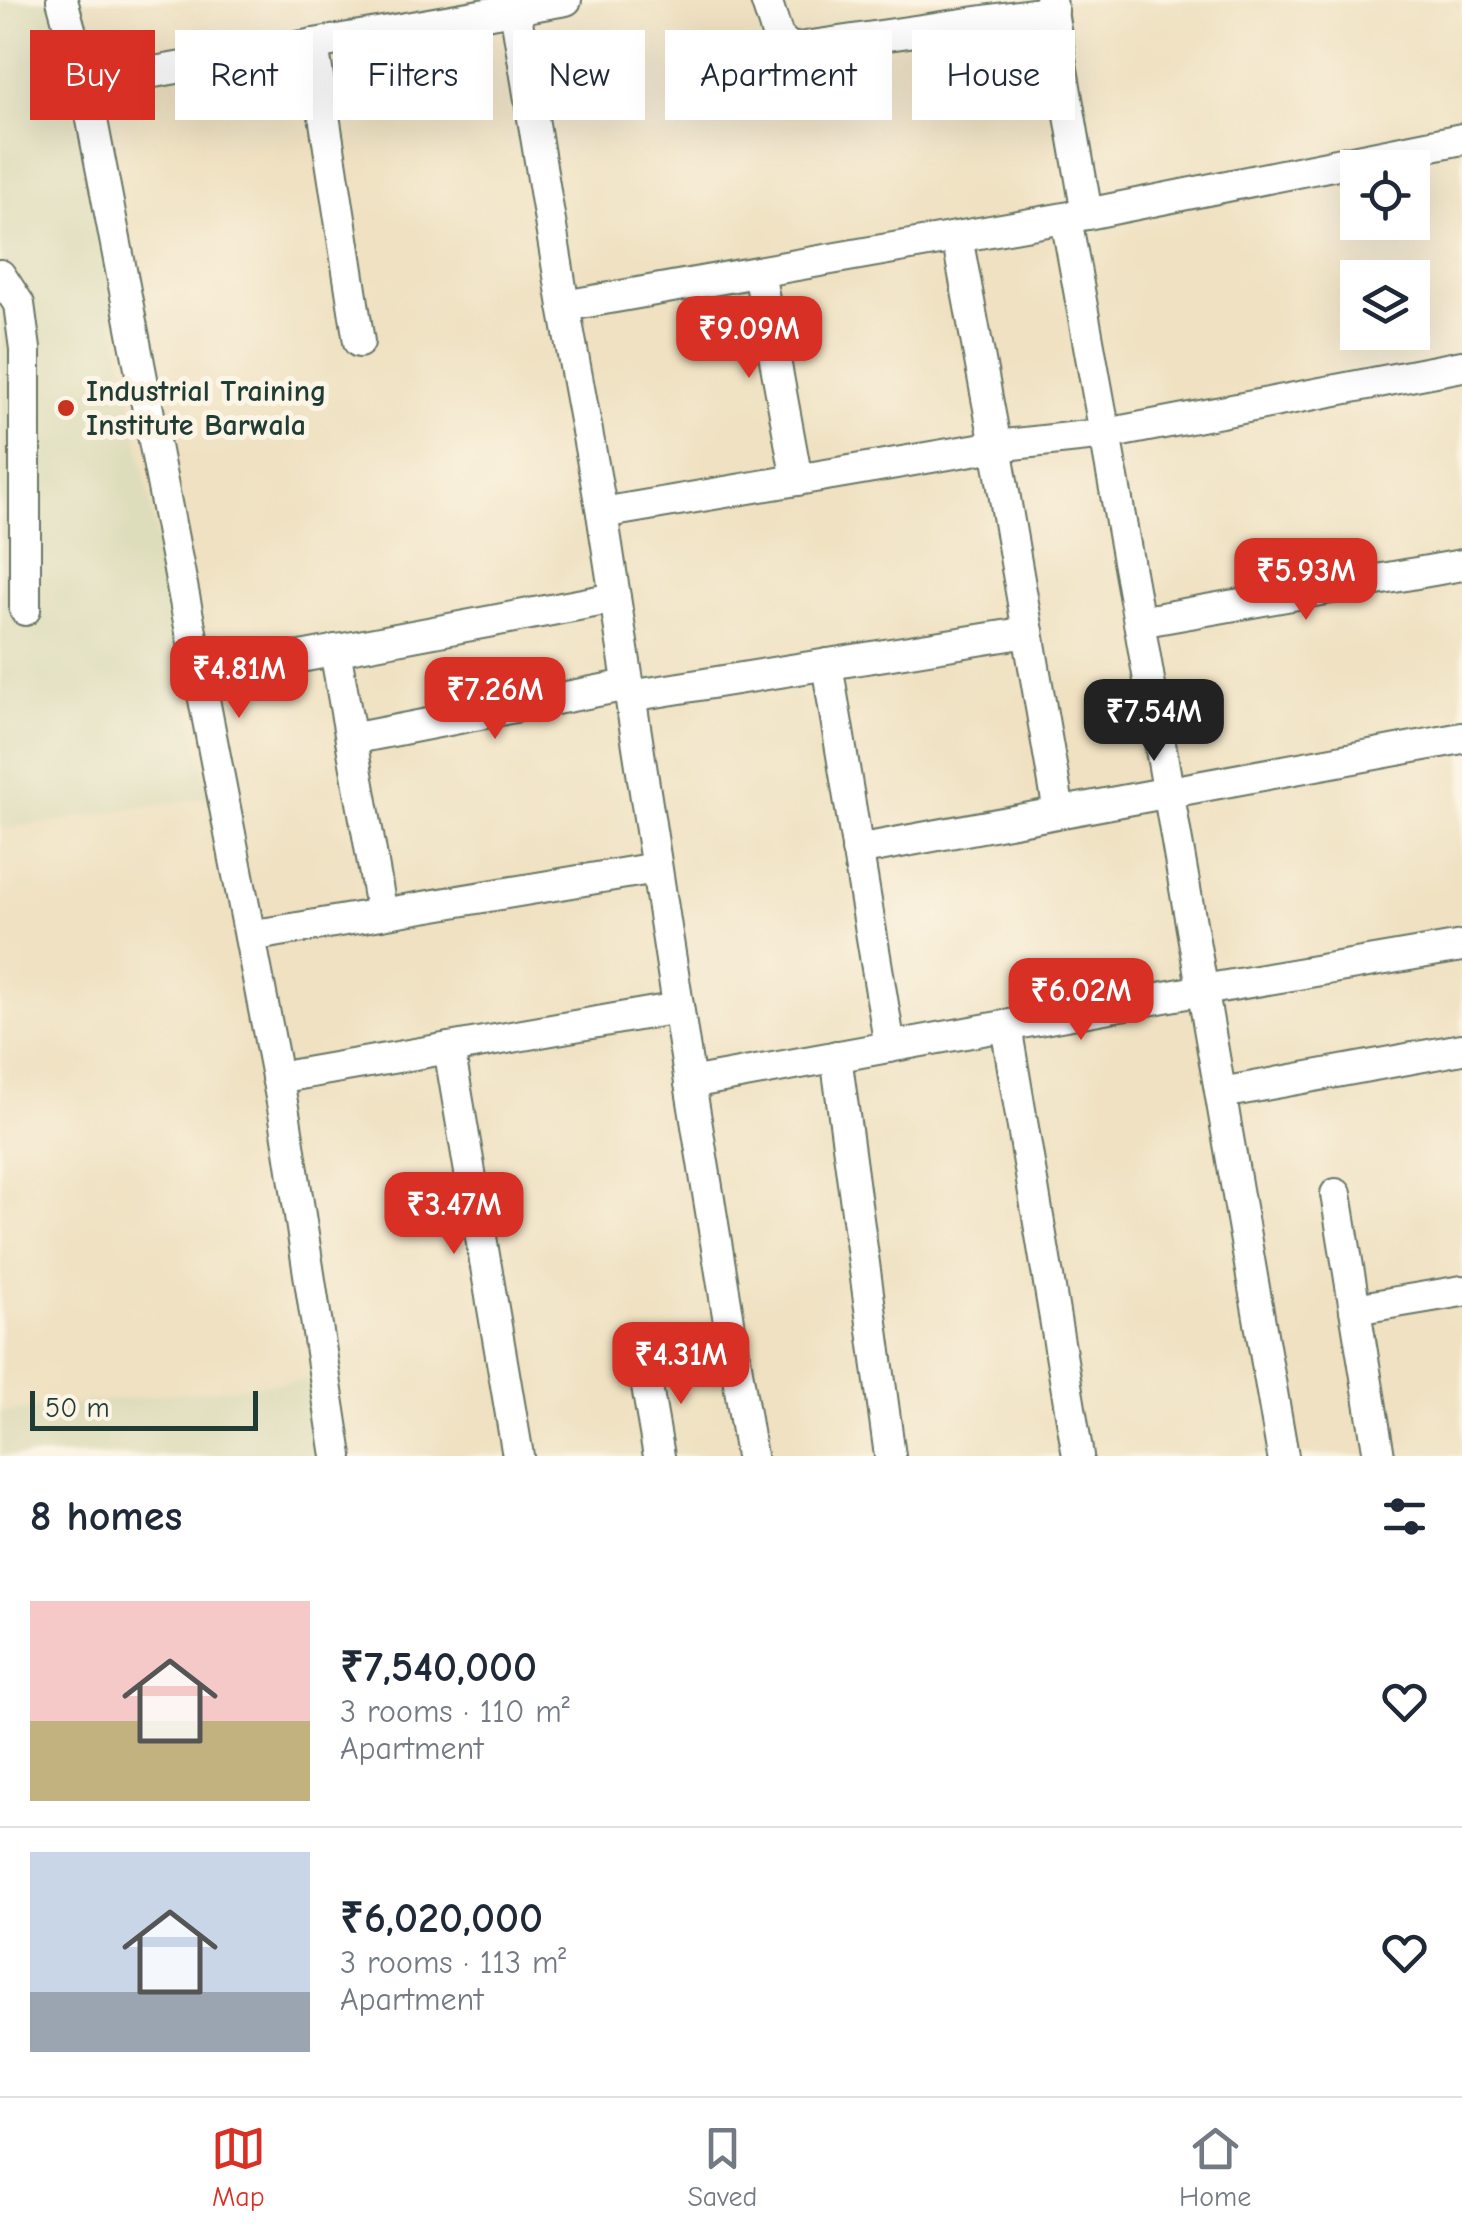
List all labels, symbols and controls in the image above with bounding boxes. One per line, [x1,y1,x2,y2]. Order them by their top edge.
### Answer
chip: Buy [30,30,155,120]
chip: Rent [175,30,313,120]
chip: Filters [333,30,493,120]
chip: New [513,30,645,120]
chip: Apartment [665,30,892,120]
chip: House [912,30,1075,120]
map controls [1340,150,1430,350]
button: locate [1340,150,1430,240]
button: layers [1340,260,1430,350]
pin: ₹9.09M [668,296,830,381]
text: ₹9.09M [698,310,800,347]
place label: Industrial Training Institute Barwala [86,374,326,443]
marker: Industrial Training Institute Barwala [55,397,77,419]
pin: ₹5.93M [1225,538,1387,623]
text: ₹5.93M [1256,552,1356,589]
pin: ₹4.81M [158,636,320,721]
text: ₹4.81M [192,650,286,687]
pin: ₹7.26M [414,657,576,742]
text: ₹7.26M [447,671,543,708]
pin: ₹7.54M [1073,679,1235,764]
text: ₹7.54M [1106,693,1202,730]
pin: ₹6.02M [1000,958,1162,1043]
text: ₹6.02M [1031,972,1131,1009]
pin: ₹3.47M [373,1172,535,1257]
text: ₹3.47M [406,1186,502,1223]
pin: ₹4.31M [600,1322,762,1407]
text: ₹4.31M [634,1336,728,1373]
scale bar [30,1386,258,1430]
text: 50 m [45,1392,110,1424]
icon: filters [1377,1489,1432,1544]
text: 8 homes [30,1492,182,1541]
icon: home [110,1641,230,1761]
text: ₹7,540,000 [340,1643,537,1692]
icon: heart [1377,1674,1432,1729]
text: 3 rooms · 110 m² [340,1693,570,1730]
text: Apartment [340,1730,483,1767]
icon: home [110,1892,230,2012]
text: ₹6,020,000 [340,1894,543,1943]
icon: heart [1377,1925,1432,1980]
text: 3 rooms · 113 m² [340,1944,566,1981]
text: Apartment [340,1981,483,2018]
tab: Map [211,2121,266,2213]
tab: Saved [687,2121,757,2213]
tab: Home [1179,2121,1251,2213]

